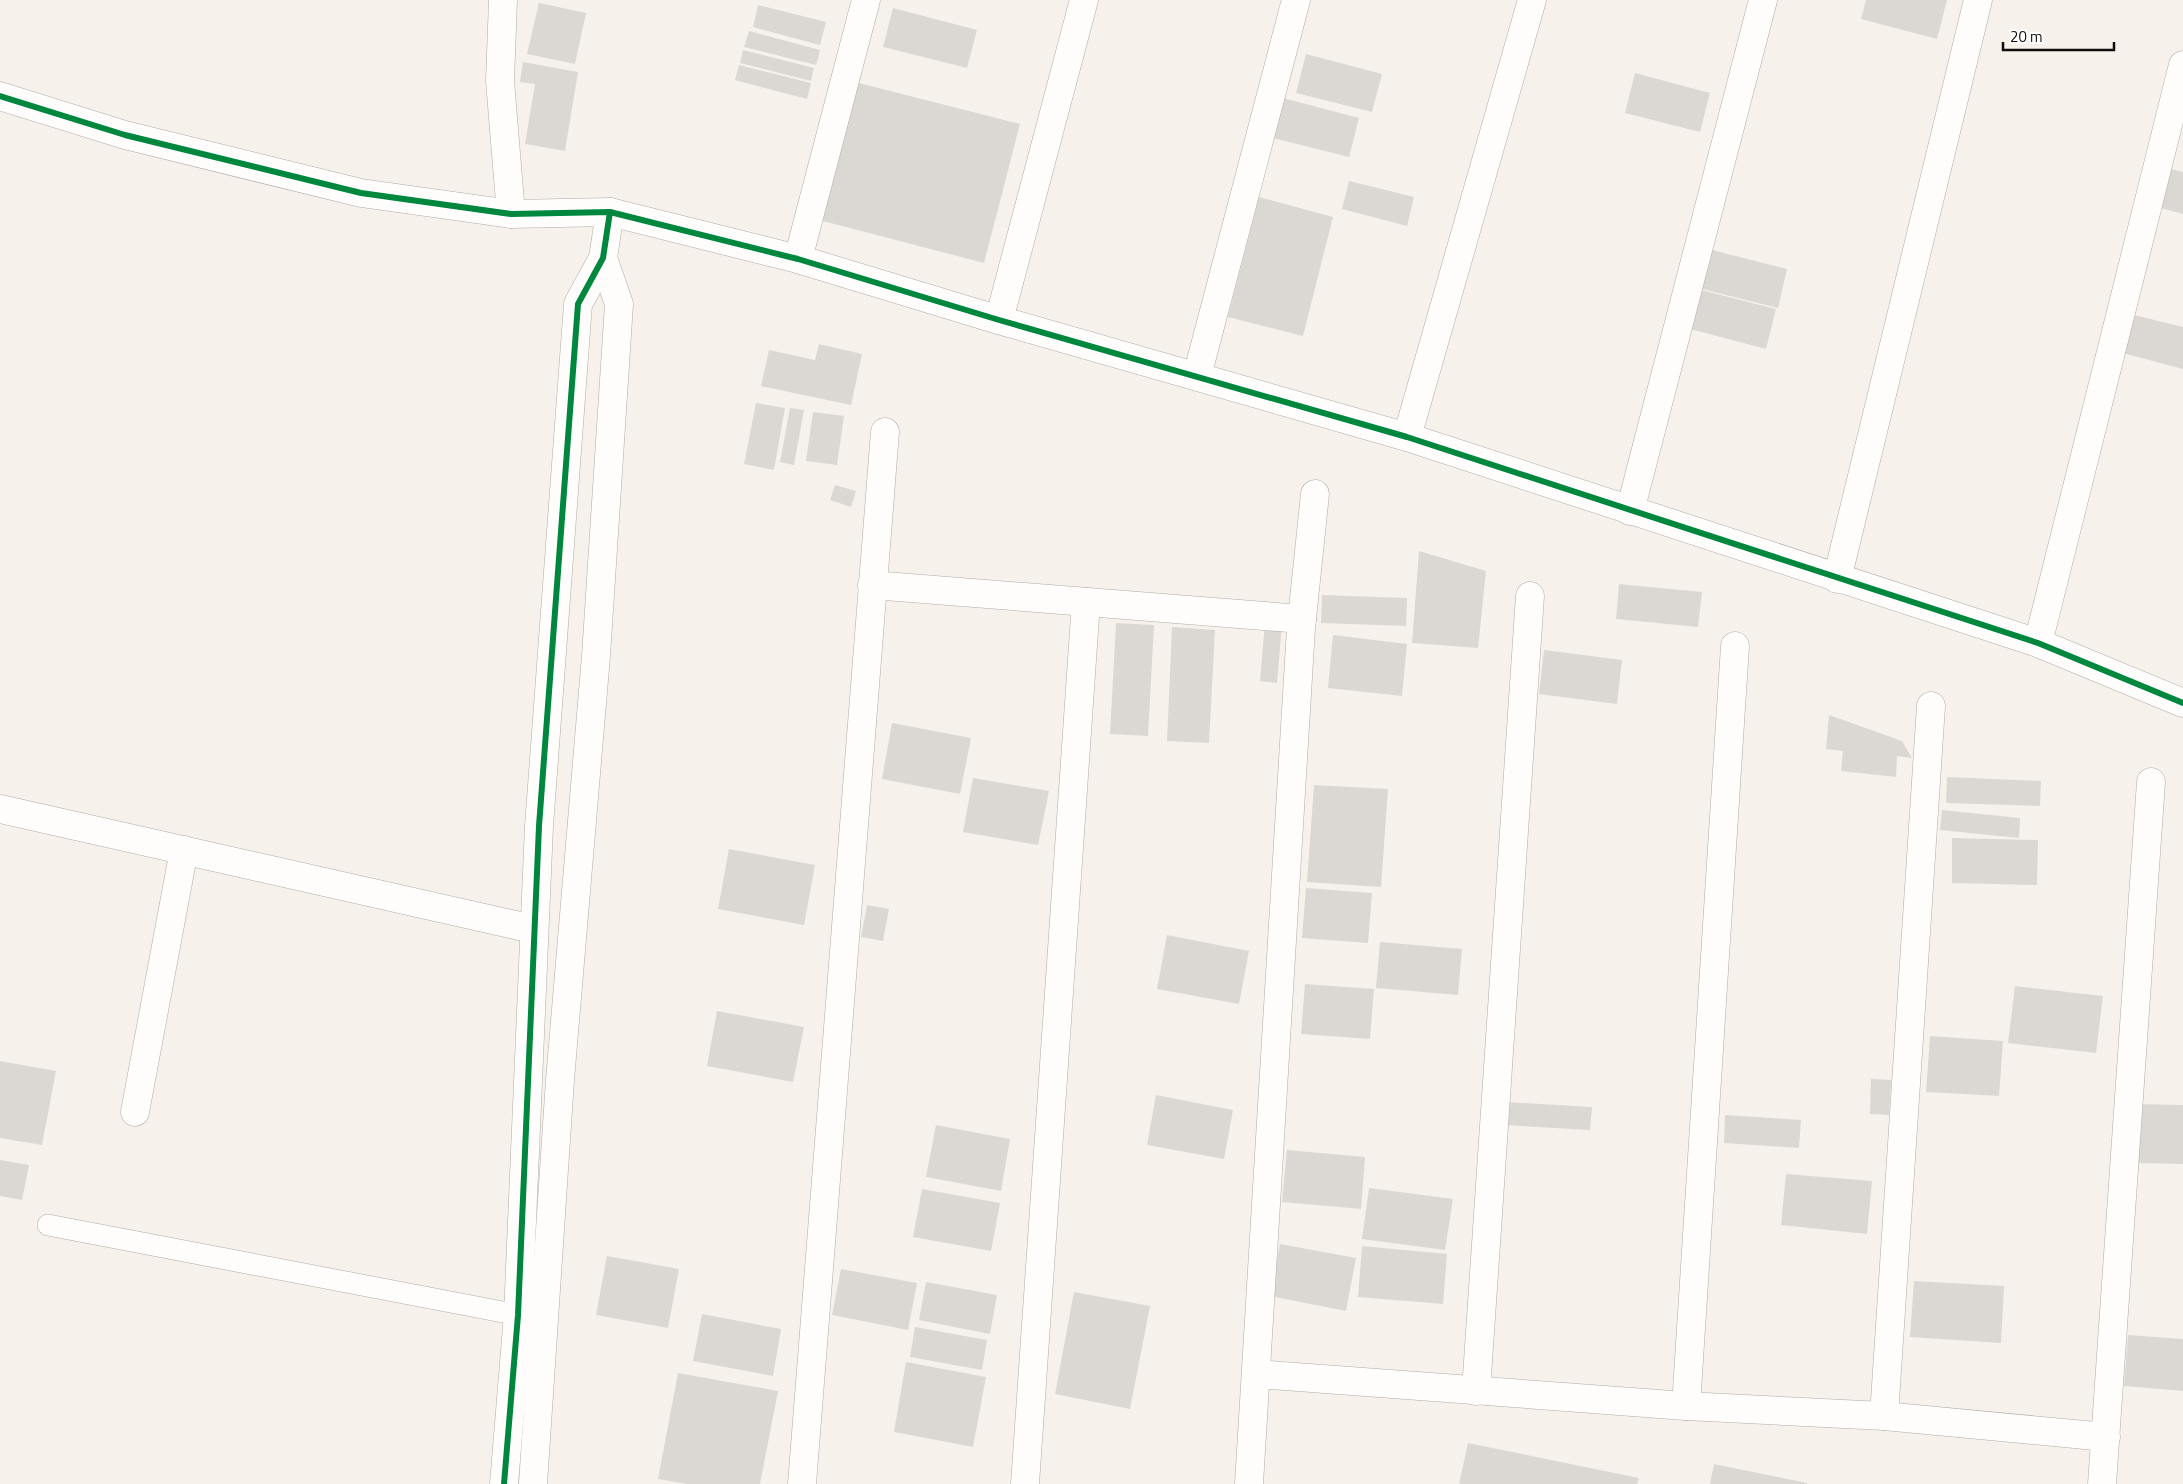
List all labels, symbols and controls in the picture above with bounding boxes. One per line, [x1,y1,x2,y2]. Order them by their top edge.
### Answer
scale bar [2003,20,2114,52]
text: 20 m [2010,25,2043,48]

